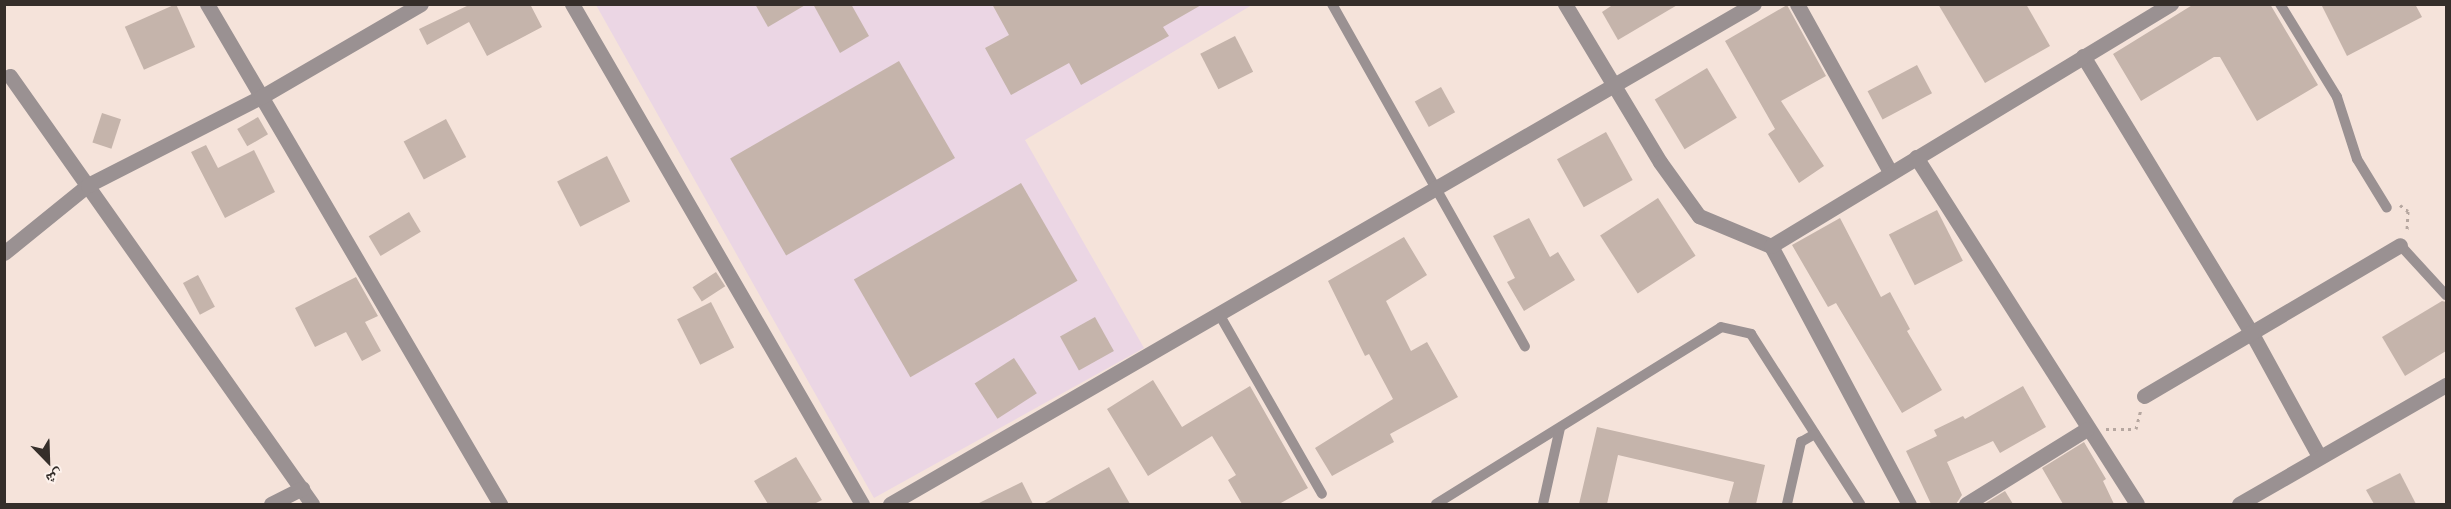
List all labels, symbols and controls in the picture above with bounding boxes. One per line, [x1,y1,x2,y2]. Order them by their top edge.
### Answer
north arrow [18,431,78,491]
text: ش [44,466,66,489]

